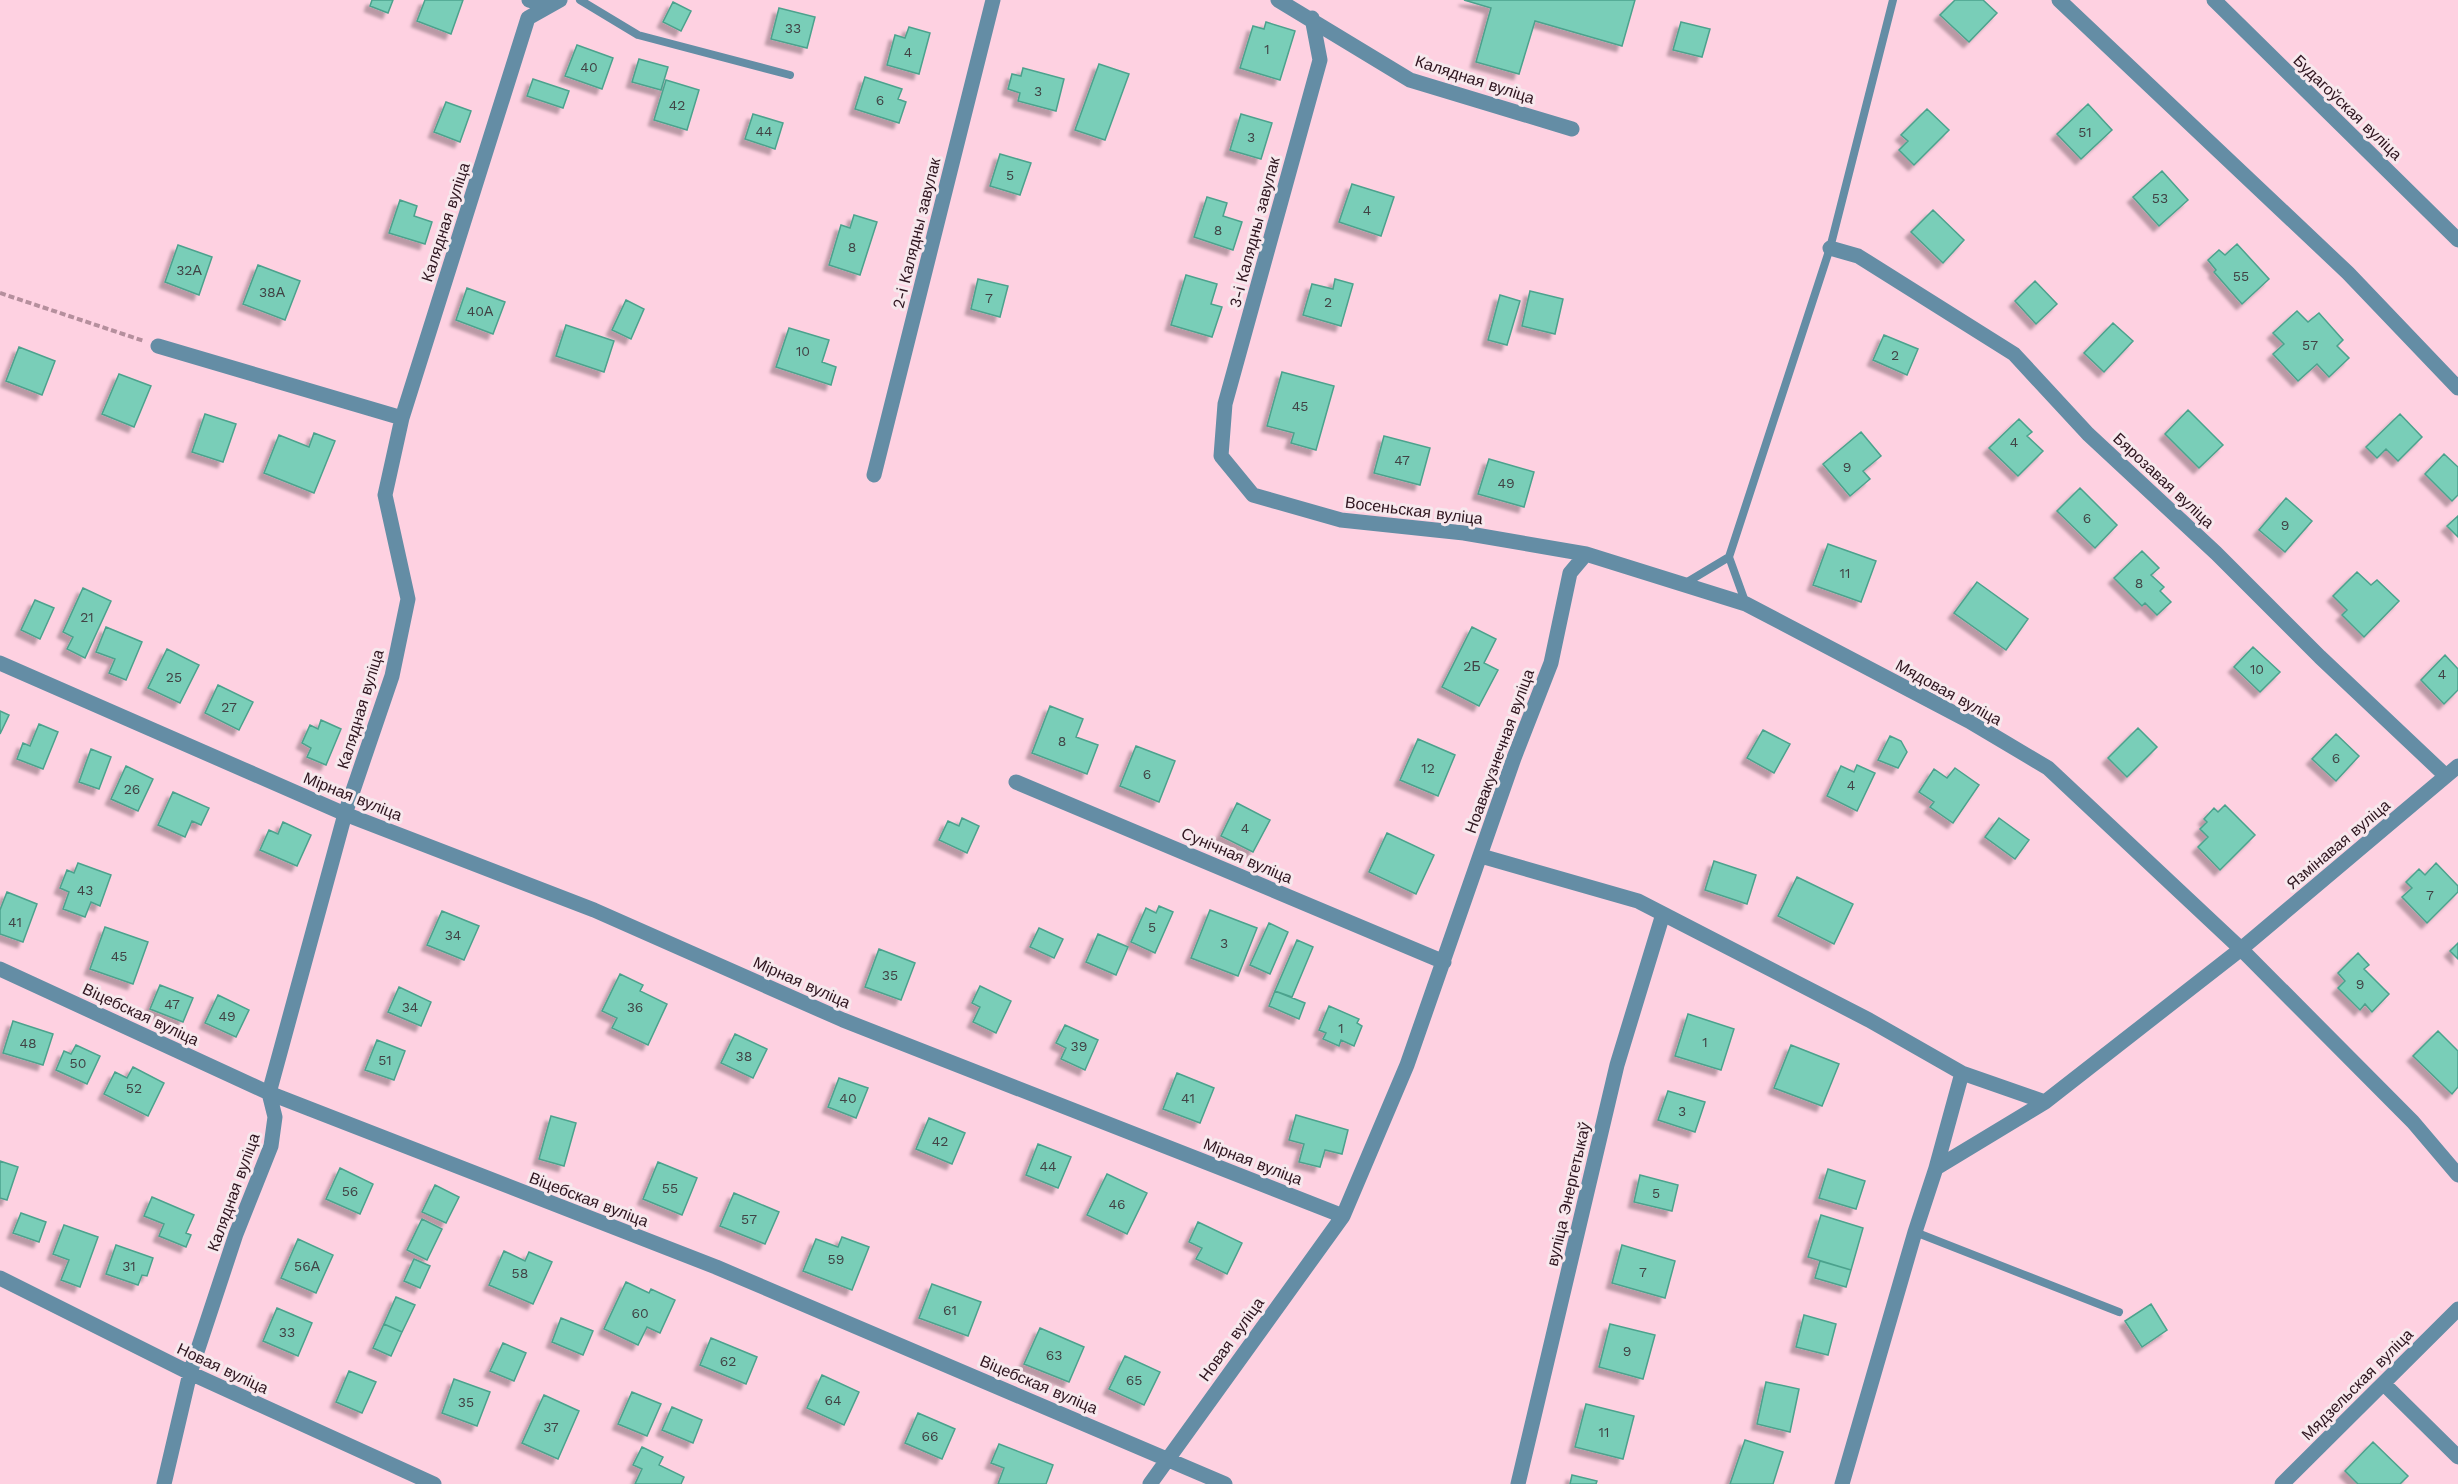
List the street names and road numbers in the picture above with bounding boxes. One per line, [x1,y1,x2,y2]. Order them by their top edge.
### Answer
street label: Калядная вуліца [1413,51,1537,108]
street label: Будагоўская вуліца [2289,51,2406,164]
street label: 3-і Калядны завулак [1225,154,1284,310]
street label: 2-і Калядны завулак [889,155,945,311]
street label: Калядная вуліца [417,160,474,284]
street label: Бярозавая вуліца [2109,429,2218,532]
street label: Восеньская вуліца [1344,493,1484,528]
street label: Калядная вуліца [333,647,388,771]
street label: Мядовая вуліца [1892,655,2005,729]
street label: Ноавакузнечная вуліца [1461,666,1538,836]
street label: Мірная вуліца [301,768,405,825]
street label: Язмінавая вуліца [2283,795,2394,893]
street label: Сунічная вуліца [1178,823,1295,887]
street label: Мірная вуліца [750,953,853,1012]
street label: Віцебская вуліца [80,979,202,1050]
street label: вуліца Энергетыкаў [1543,1120,1594,1268]
street label: Калядная вуліца [203,1130,264,1254]
street label: Мірная вуліца [1201,1134,1305,1189]
street label: Віцебская вуліца [527,1168,651,1231]
street label: Новая вуліца [1195,1294,1268,1385]
street label: Мядзельская вуліца [2298,1325,2417,1444]
street label: Новая вуліца [174,1339,272,1398]
street label: Віцебская вуліца [977,1351,1101,1418]

